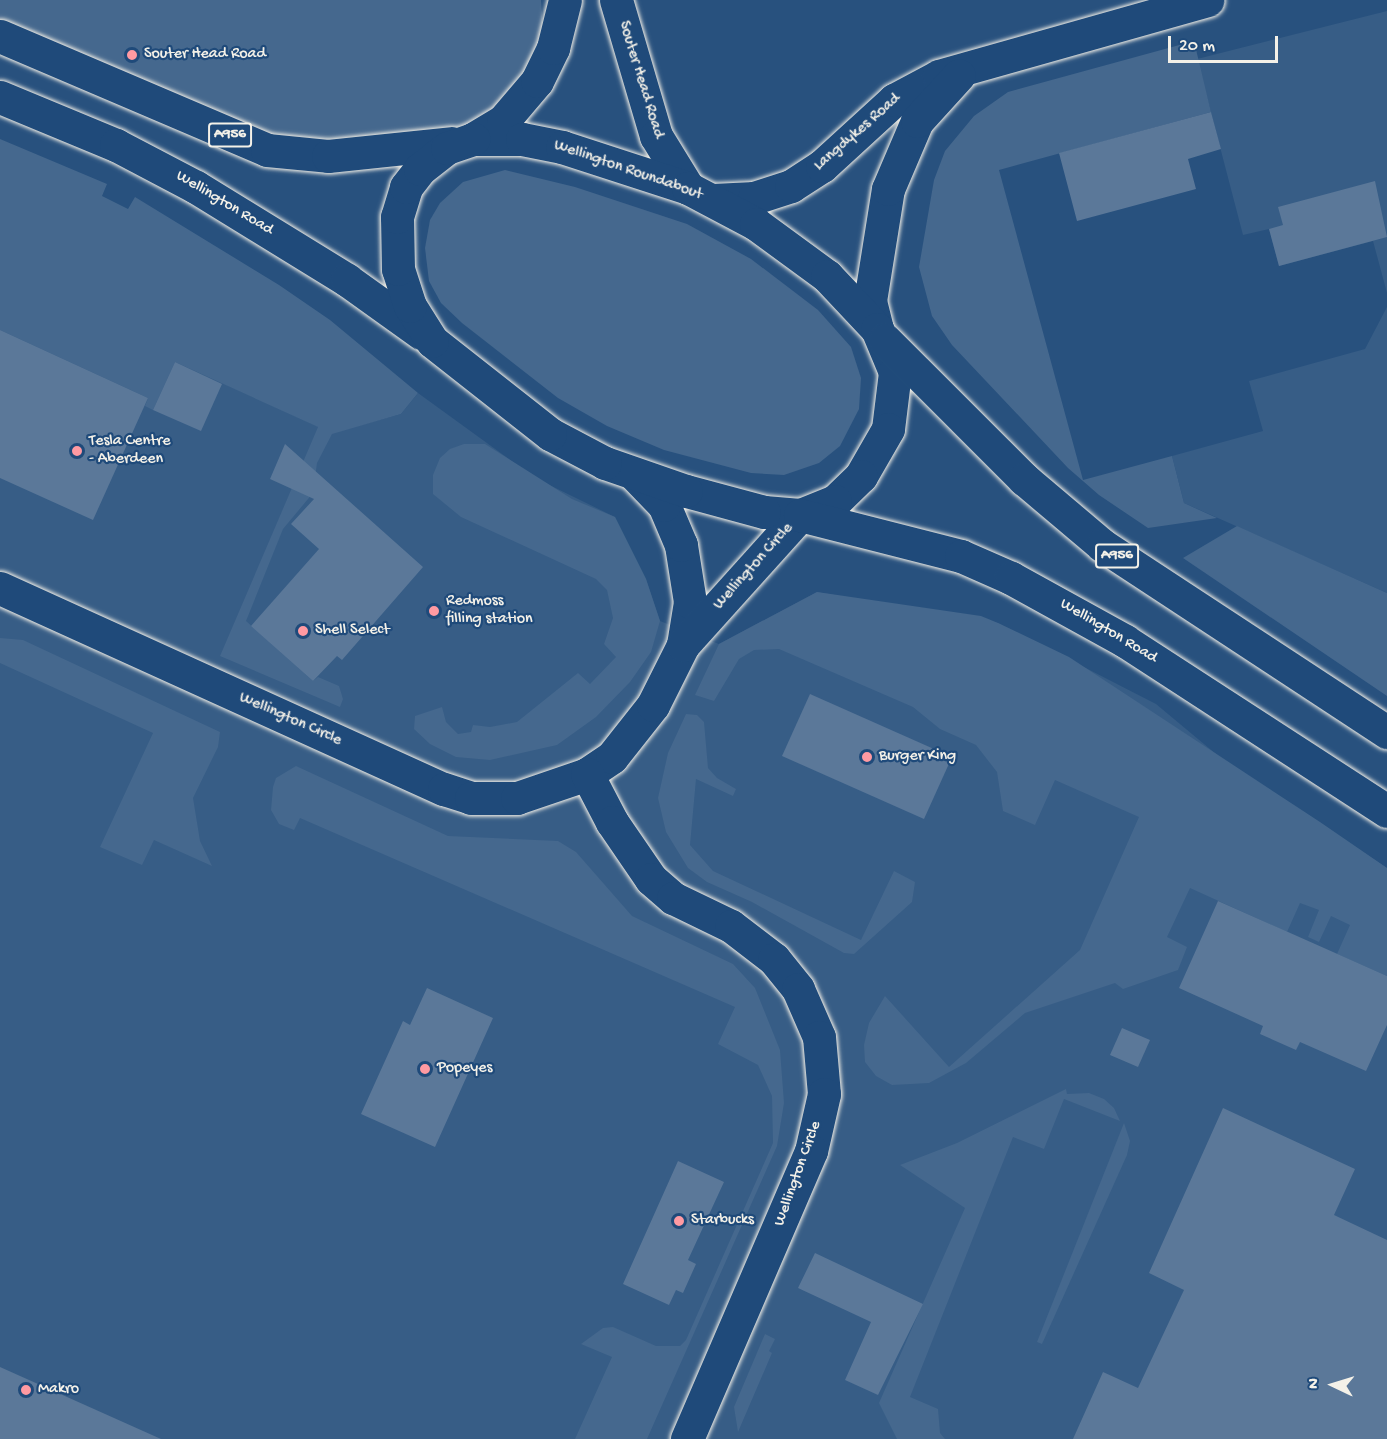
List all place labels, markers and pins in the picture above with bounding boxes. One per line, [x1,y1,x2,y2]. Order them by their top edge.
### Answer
place label: Souter Head Road [144,45,266,65]
marker: Souter Head Road [125,48,139,62]
place label: Tesla Centre - Aberdeen [89,432,170,470]
marker: Tesla Centre - Aberdeen [70,444,84,458]
place label: Redmoss filling station [446,592,533,630]
marker: Redmoss filling station [427,604,441,618]
place label: Shell Select [315,621,390,641]
marker: Shell Select [296,624,310,638]
place label: Burger King [879,747,956,767]
marker: Burger King [860,750,874,764]
place label: Popeyes [437,1059,492,1079]
marker: Popeyes [418,1062,432,1076]
place label: Starbucks [691,1211,754,1231]
marker: Starbucks [672,1214,686,1228]
place label: Makro [38,1380,79,1400]
marker: Makro [19,1383,33,1397]

